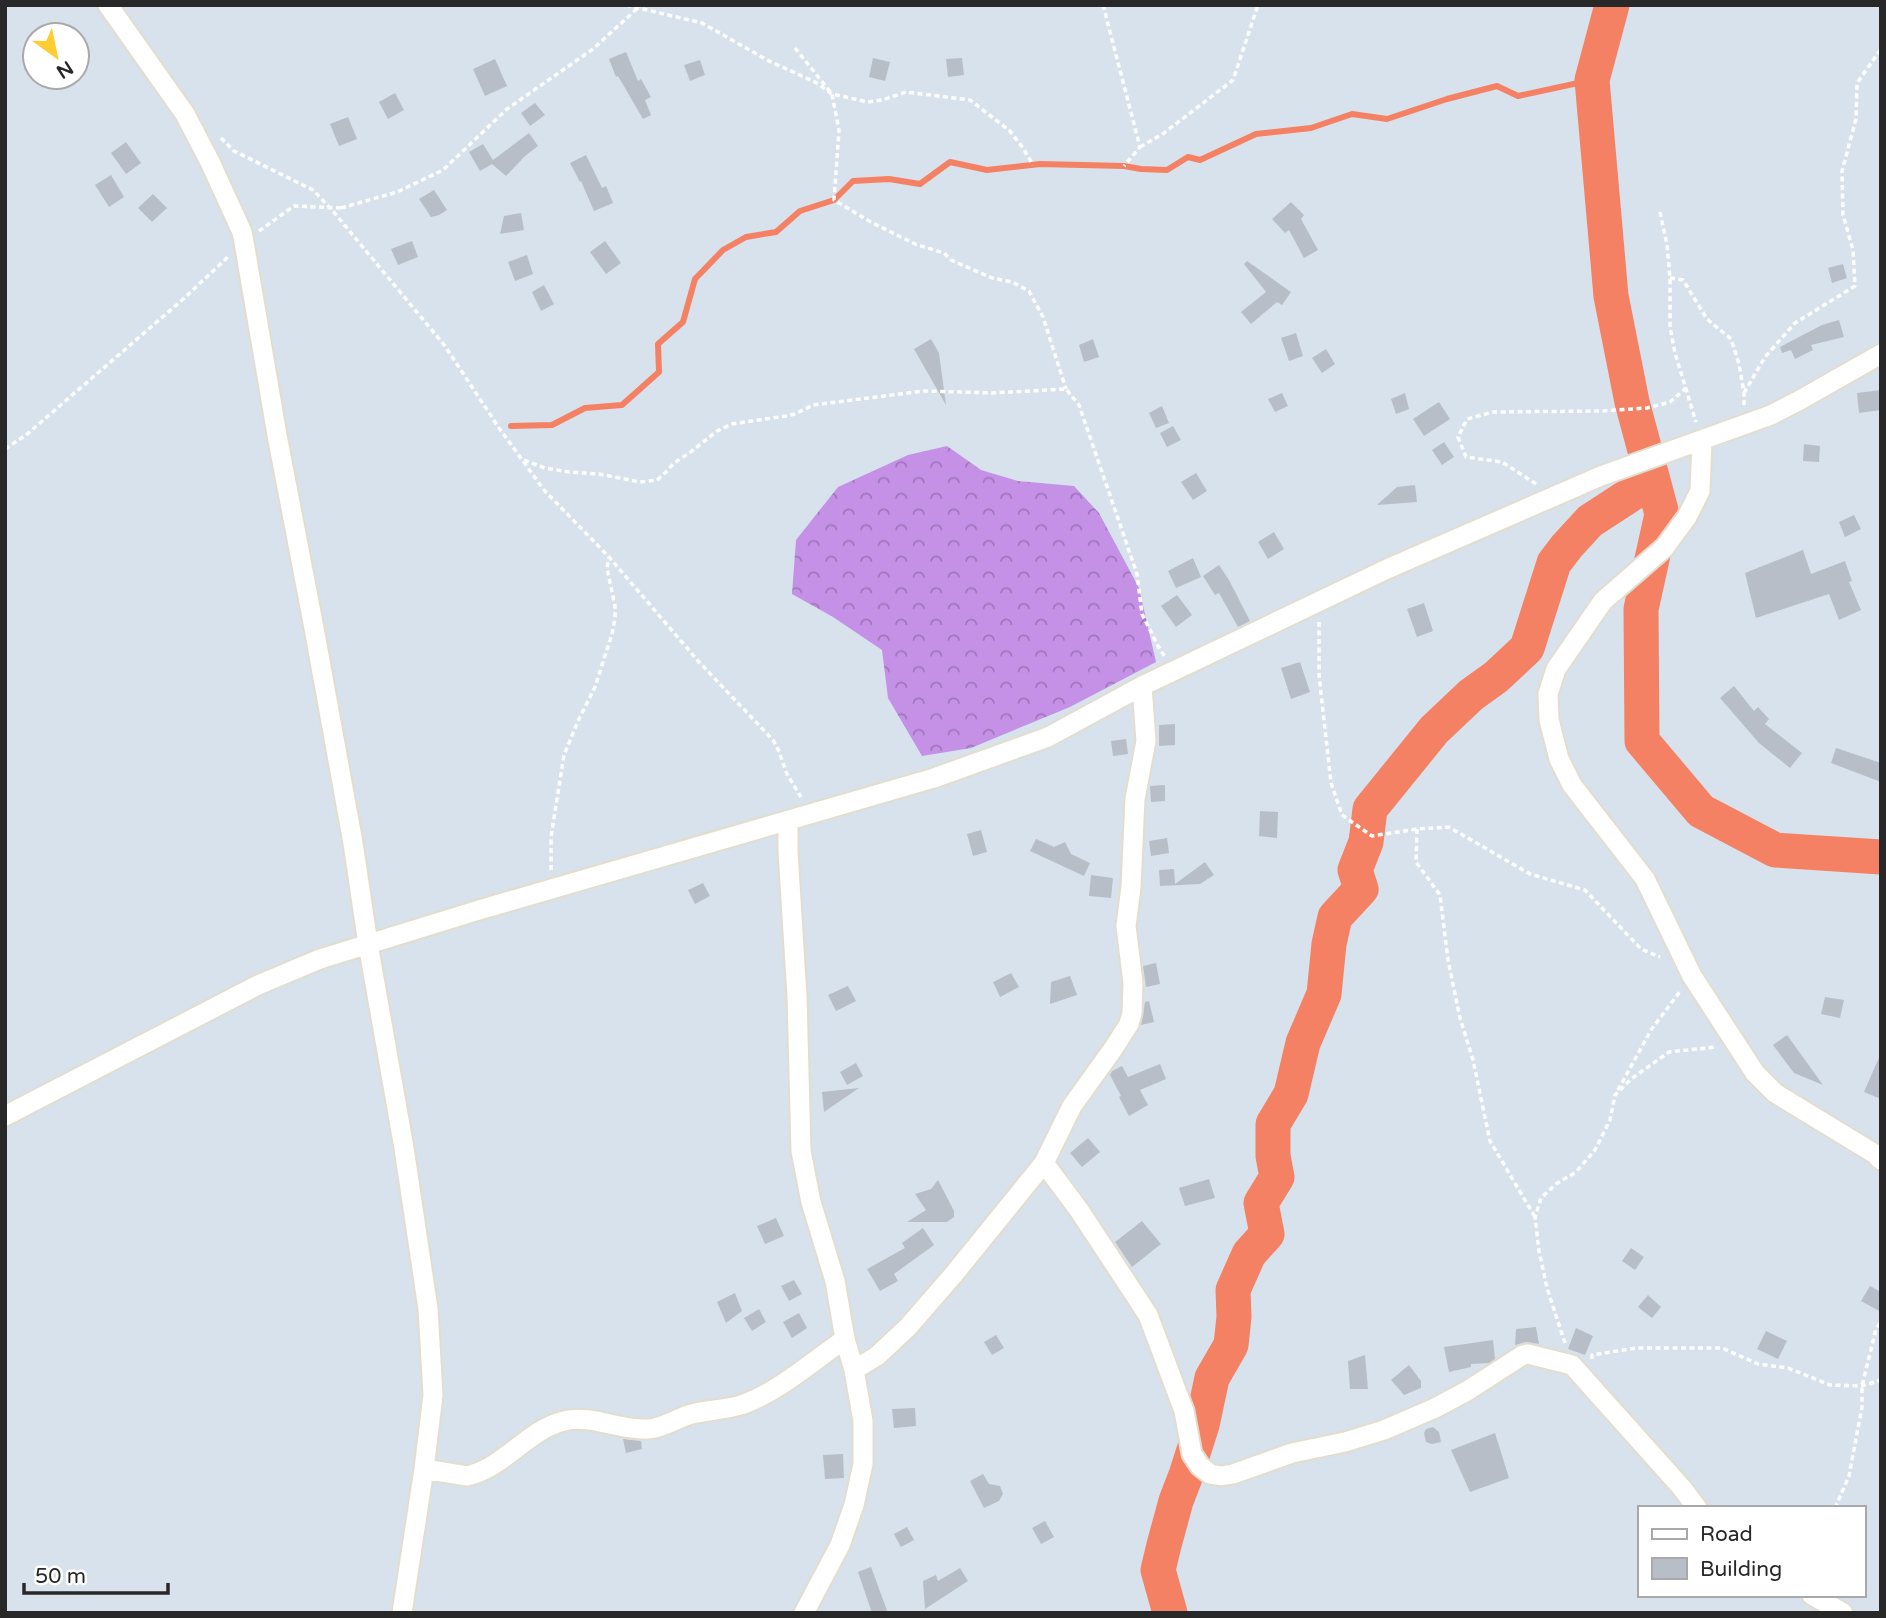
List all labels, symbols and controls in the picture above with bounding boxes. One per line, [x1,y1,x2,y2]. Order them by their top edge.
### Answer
north arrow [21,21,91,91]
text: N [52,56,77,83]
legend [1638,1506,1865,1597]
text: Road [1700,1522,1753,1547]
scale bar [24,1552,168,1596]
text: Building [1700,1557,1782,1582]
text: 50 m [35,1564,86,1589]

